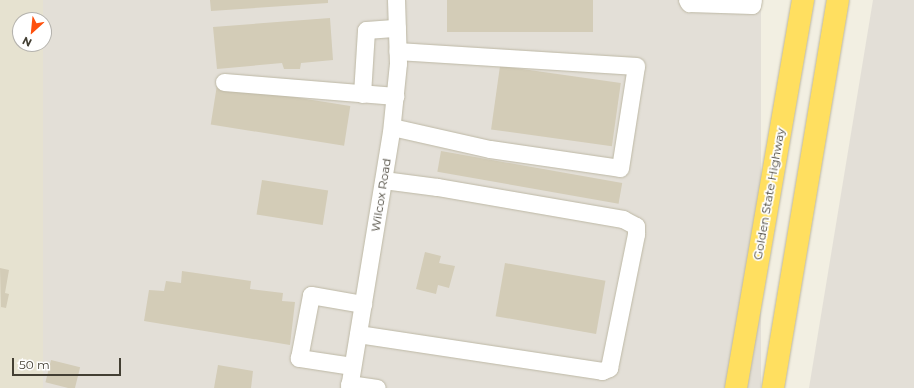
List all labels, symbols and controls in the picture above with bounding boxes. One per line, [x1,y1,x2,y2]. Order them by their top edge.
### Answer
north arrow [12,12,52,52]
text: N [20,34,34,50]
street label: Golden State Highway [750,127,788,261]
street label: Wilcox Road [368,157,394,233]
scale bar [14,350,123,376]
text: 50 m [19,357,50,372]

